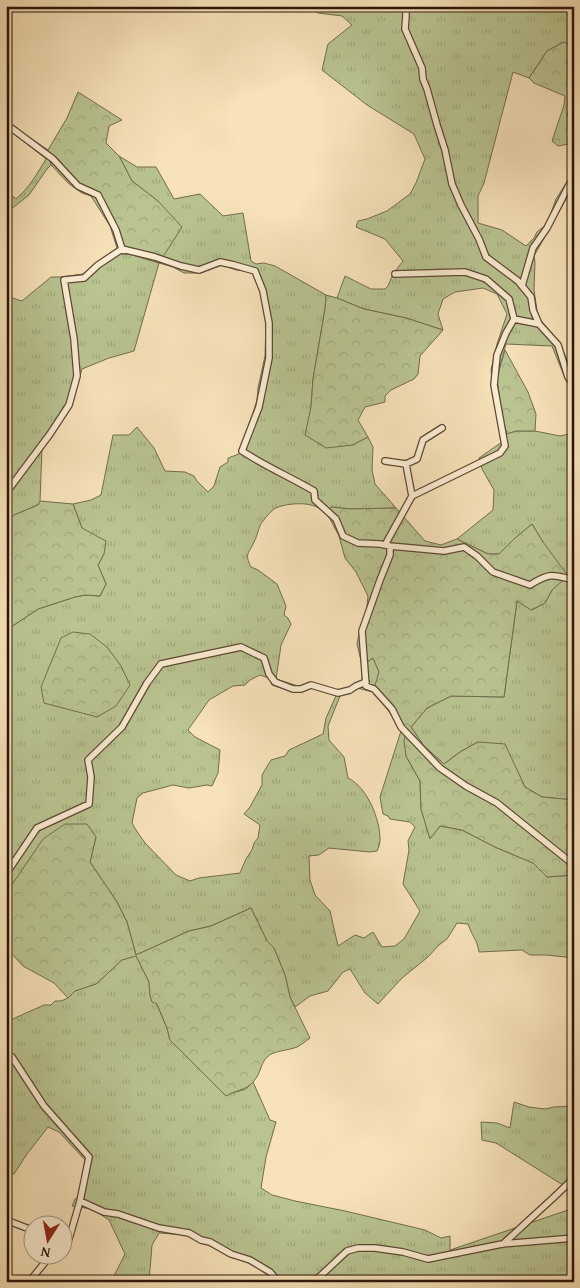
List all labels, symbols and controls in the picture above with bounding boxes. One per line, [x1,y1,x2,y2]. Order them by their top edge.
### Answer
north arrow [22,1216,72,1266]
text: N [38,1242,52,1263]

